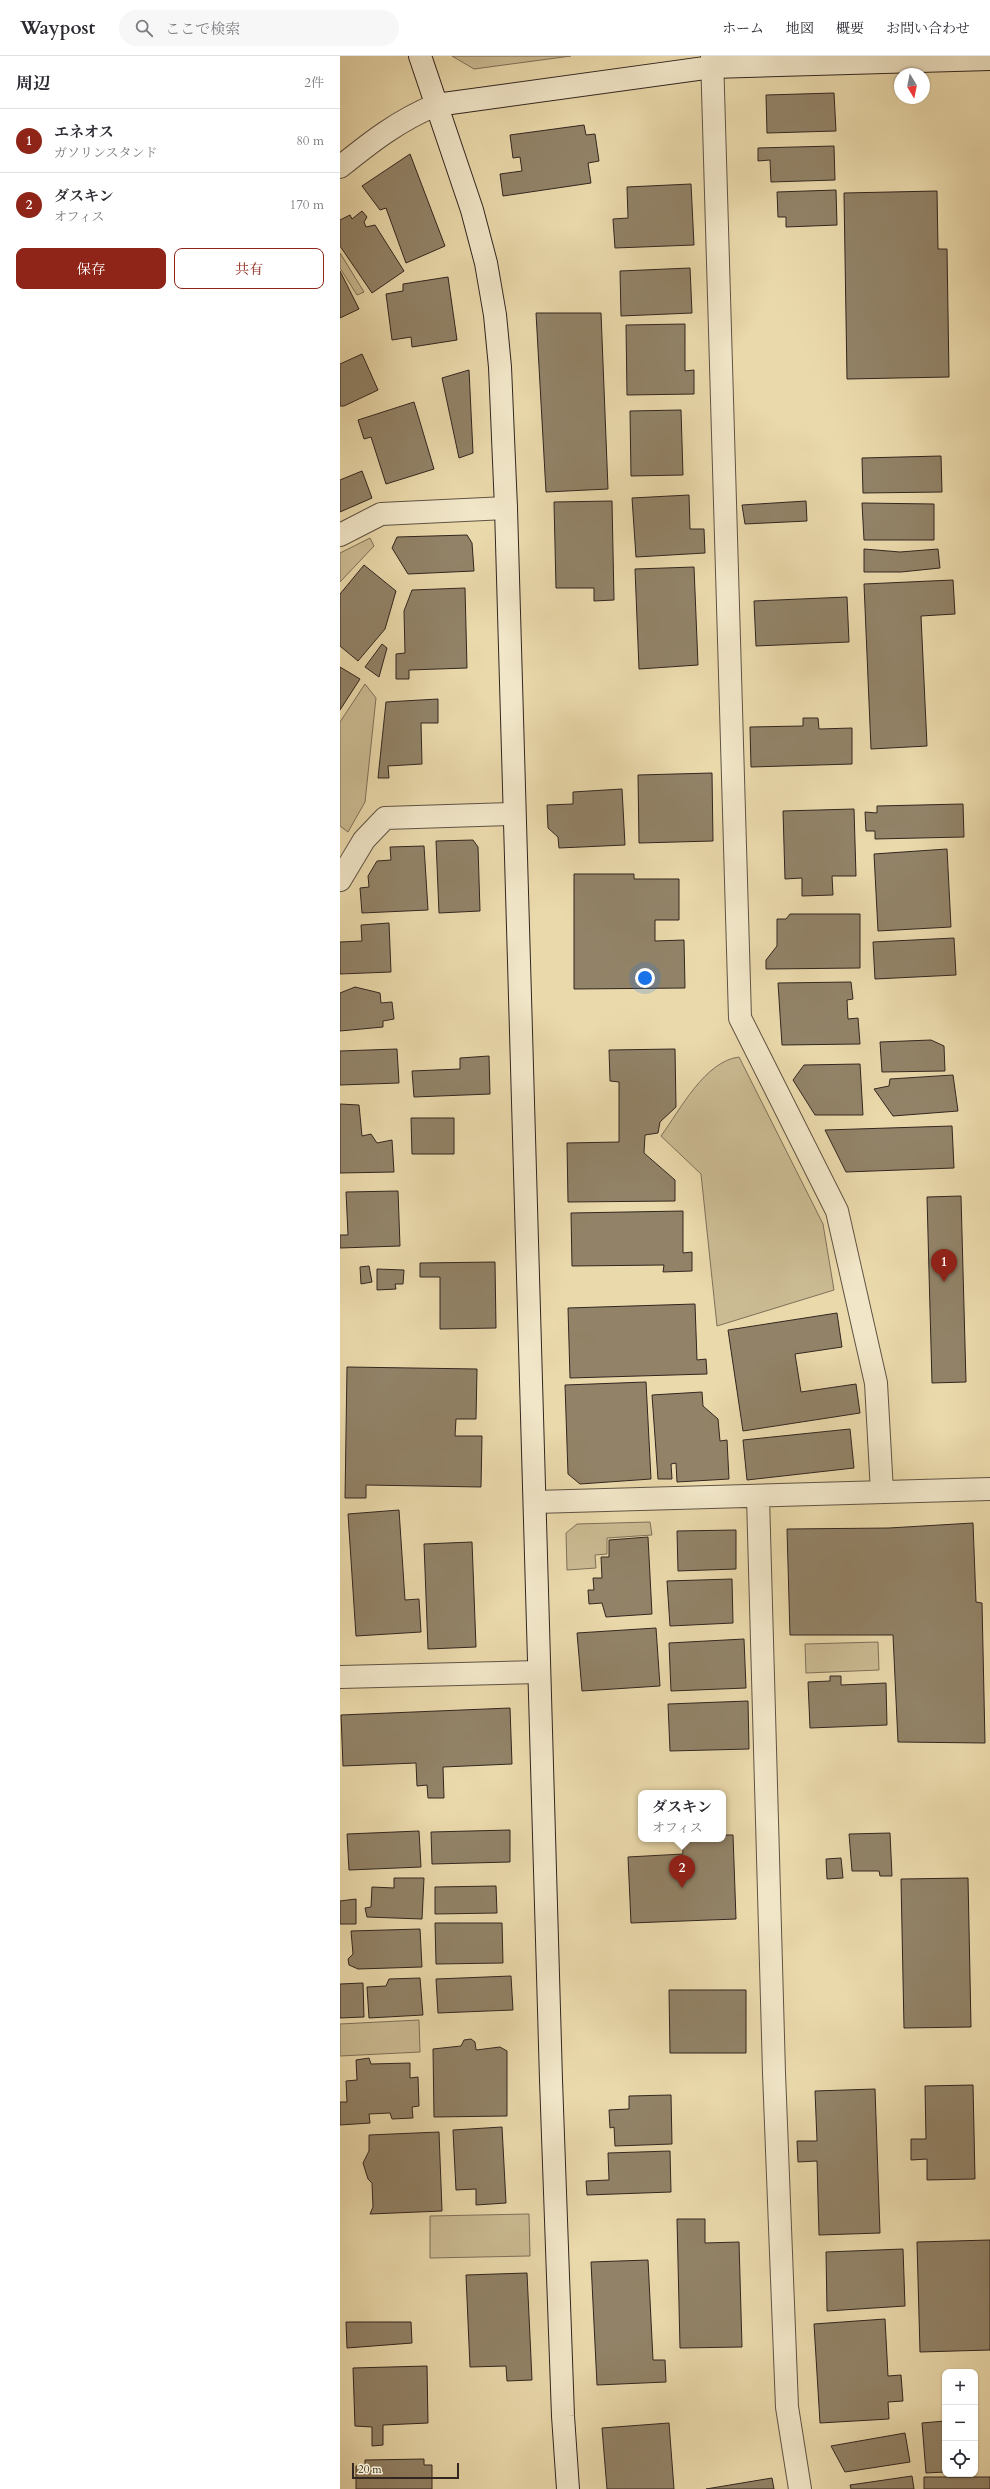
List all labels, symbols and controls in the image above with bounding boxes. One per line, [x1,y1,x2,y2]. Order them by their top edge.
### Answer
search box [119,10,399,46]
text: Waypost [20,15,95,41]
icon: search [133,17,155,39]
text: ここで検索 [165,19,240,39]
text: ホーム [722,19,764,38]
text: 地図 [786,19,814,38]
text: 概要 [836,19,864,38]
text: お問い合わせ [886,19,970,38]
north arrow [894,68,930,104]
text: 周辺 [16,72,50,95]
text: 2件 [304,74,324,92]
text: エネオス [54,122,114,142]
text: 1 [26,132,32,150]
text: 80 m [296,132,324,150]
text: ガソリンスタンド [54,144,158,162]
text: ダスキン [54,186,114,206]
text: 2 [26,196,32,214]
text: 170 m [290,196,324,214]
text: オフィス [54,208,105,226]
button: 保存 [16,248,166,289]
button: 共有 [174,248,324,289]
your location [635,968,655,988]
pin: 1 [931,1249,957,1282]
popup [638,1790,726,1842]
text: ダスキン [652,1797,712,1817]
text: オフィス [652,1819,703,1837]
pin: 2 [669,1855,695,1888]
map controls [942,2369,978,2477]
button: + [942,2369,978,2405]
button: − [942,2405,978,2441]
button: locate [942,2441,978,2477]
scale bar [352,2461,459,2480]
text: 20 m [358,2462,382,2477]

